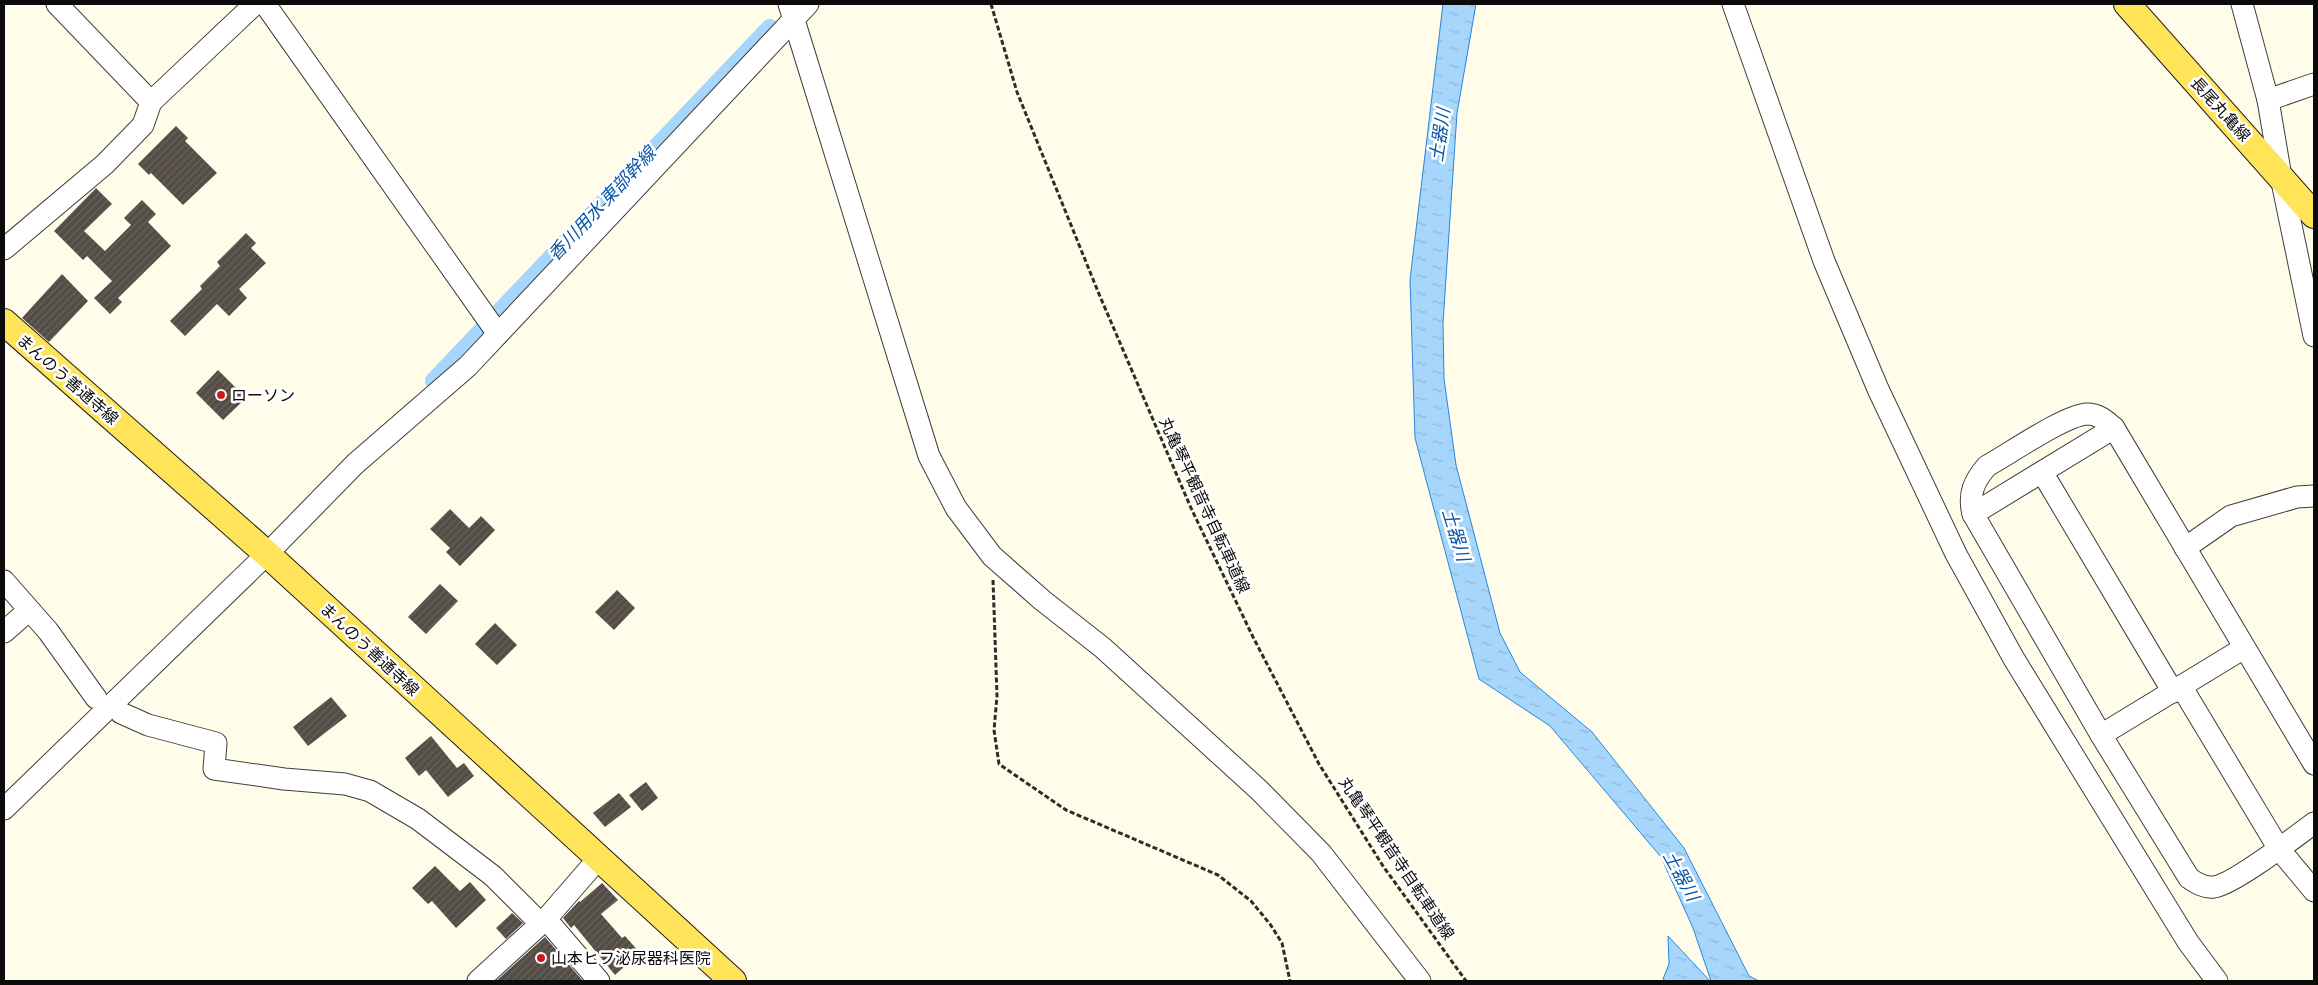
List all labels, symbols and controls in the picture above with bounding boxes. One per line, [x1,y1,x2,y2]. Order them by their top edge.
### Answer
street label: 長尾丸亀線 [2186,71,2257,146]
water label: 土器川 [1421,104,1456,163]
water label: 香川用水 東部幹線 [541,138,662,266]
street label: まんのう善通寺線 [12,327,125,429]
place label: ローソン [231,382,295,406]
marker: ローソン [215,389,227,401]
street label: 丸亀琴平観音寺自転車道線 [1154,412,1257,597]
water label: 土器川 [1437,505,1479,566]
street label: まんのう善通寺線 [316,596,426,701]
street label: 丸亀琴平観音寺自転車道線 [1334,771,1461,944]
water label: 土器川 [1657,845,1708,907]
place label: 山本ヒフ泌尿器科医院 [551,945,711,969]
marker: 山本ヒフ泌尿器科医院 [535,952,547,964]

